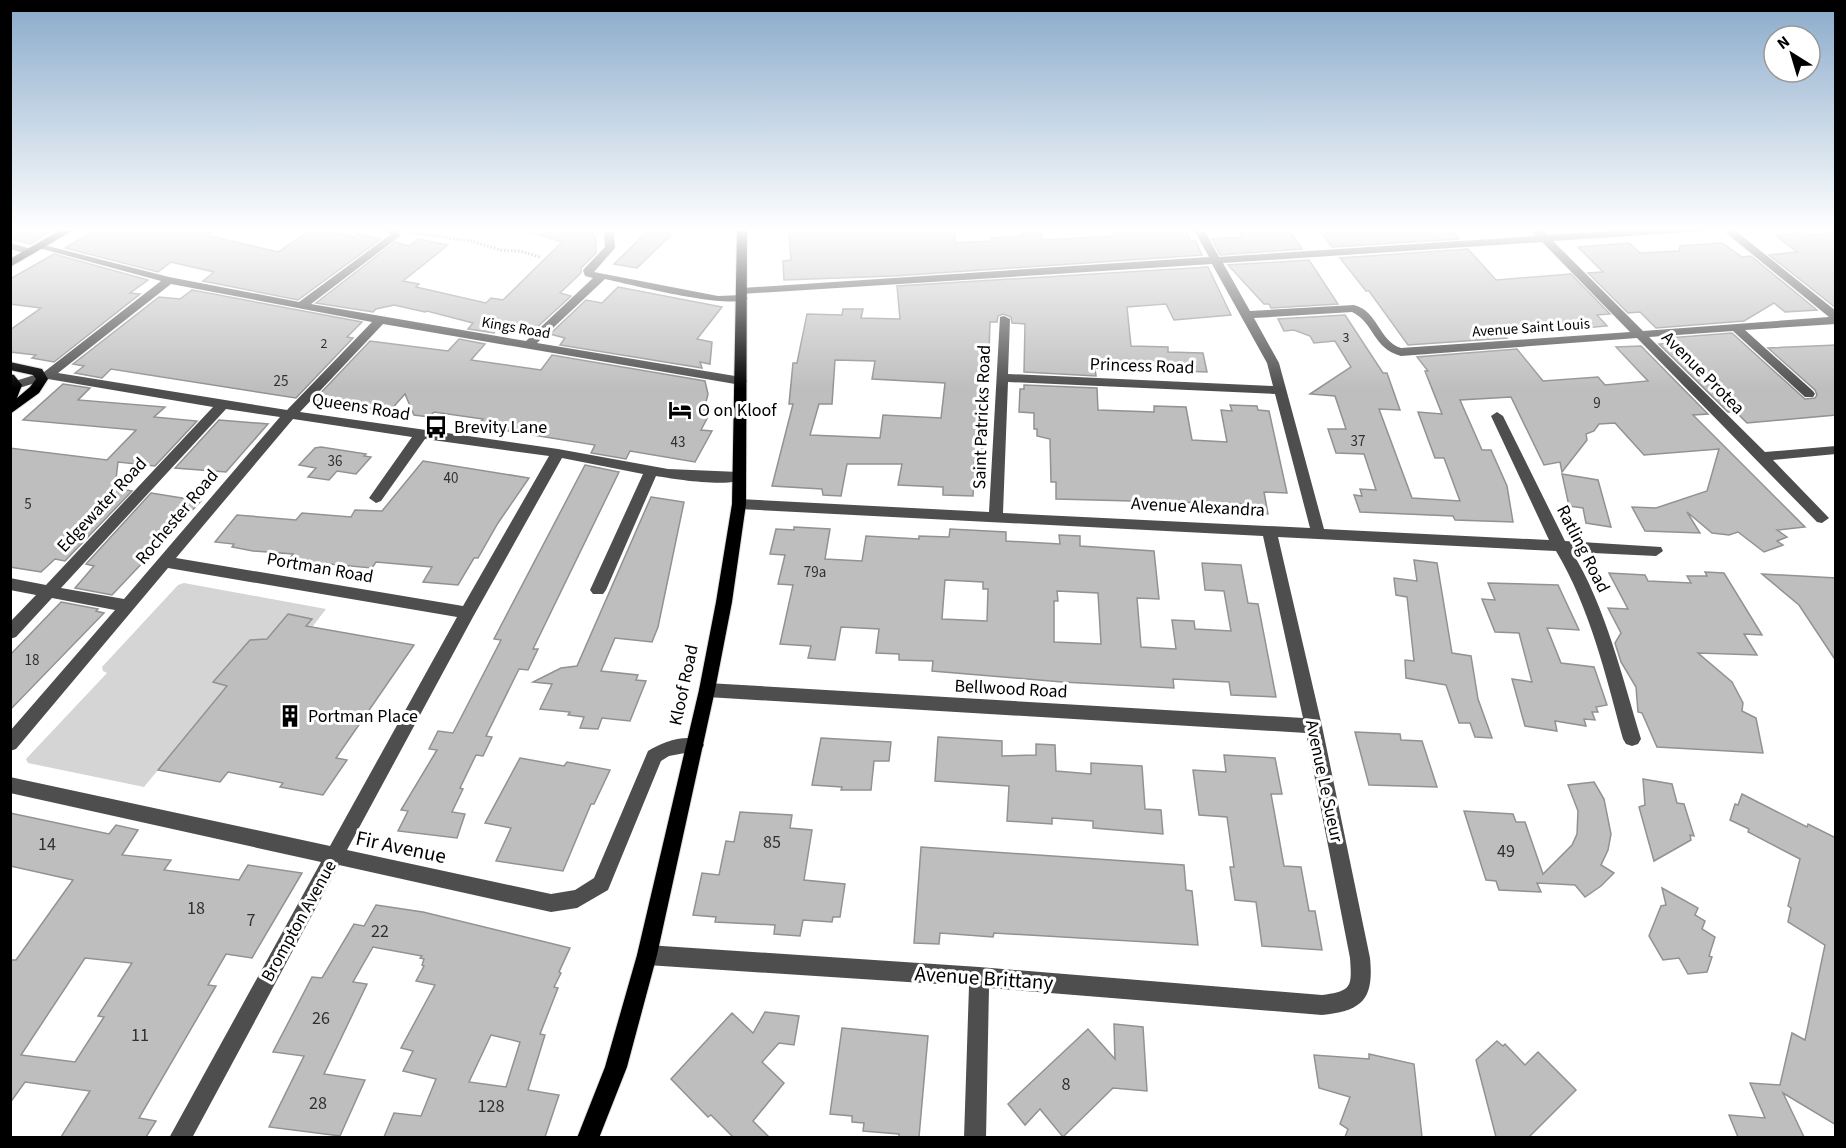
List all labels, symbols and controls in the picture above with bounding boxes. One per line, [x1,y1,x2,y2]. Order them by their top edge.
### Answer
north arrow [1762,24,1822,84]
text: N [1773,31,1794,55]
street label: Kings Road [480,312,552,344]
street label: Avenue Saint Louis [1471,313,1591,343]
street label: Avenue Protea [1656,326,1750,420]
house number: 3 [1343,328,1350,348]
house number: 2 [321,334,328,354]
street label: Saint Patricks Road [967,344,997,490]
street label: Princess Road [1089,352,1195,380]
house number: 25 [274,371,288,392]
street label: Queens Road [310,387,412,427]
house number: 9 [1593,393,1601,414]
hotel icon: O on Kloof [667,397,693,423]
place label: O on Kloof [698,398,777,423]
bus stop icon: Brevity Lane [423,414,449,440]
place label: Brevity Lane [454,415,547,440]
house number: 37 [1351,431,1365,452]
house number: 43 [671,432,685,453]
house number: 36 [328,451,342,472]
street label: Edgewater Road [51,452,153,558]
street label: Rochester Road [130,464,224,570]
house number: 40 [444,468,458,489]
street label: Avenue Alexandra [1130,491,1266,523]
house number: 5 [24,494,32,515]
street label: Ratling Road [1550,501,1616,597]
street label: Portman Road [265,546,375,590]
house number: 79a [804,562,826,583]
street label: Kloof Road [663,642,705,728]
house number: 18 [25,650,39,671]
street label: Bellwood Road [954,674,1068,704]
building icon: Portman Place [277,703,303,729]
place label: Portman Place [308,704,418,729]
street label: Avenue Le Sueur [1299,718,1349,845]
street label: Fir Avenue [353,823,449,871]
house number: 85 [763,830,781,855]
house number: 14 [38,832,56,857]
house number: 49 [1497,839,1515,864]
street label: Brompton Avenue [255,856,343,986]
house number: 18 [187,896,205,921]
house number: 7 [247,908,256,933]
house number: 22 [371,919,389,944]
street label: Avenue Brittany [914,958,1055,998]
house number: 26 [312,1006,330,1031]
house number: 11 [131,1023,149,1048]
house number: 8 [1062,1072,1071,1097]
house number: 28 [309,1091,327,1116]
house number: 128 [478,1094,504,1119]

